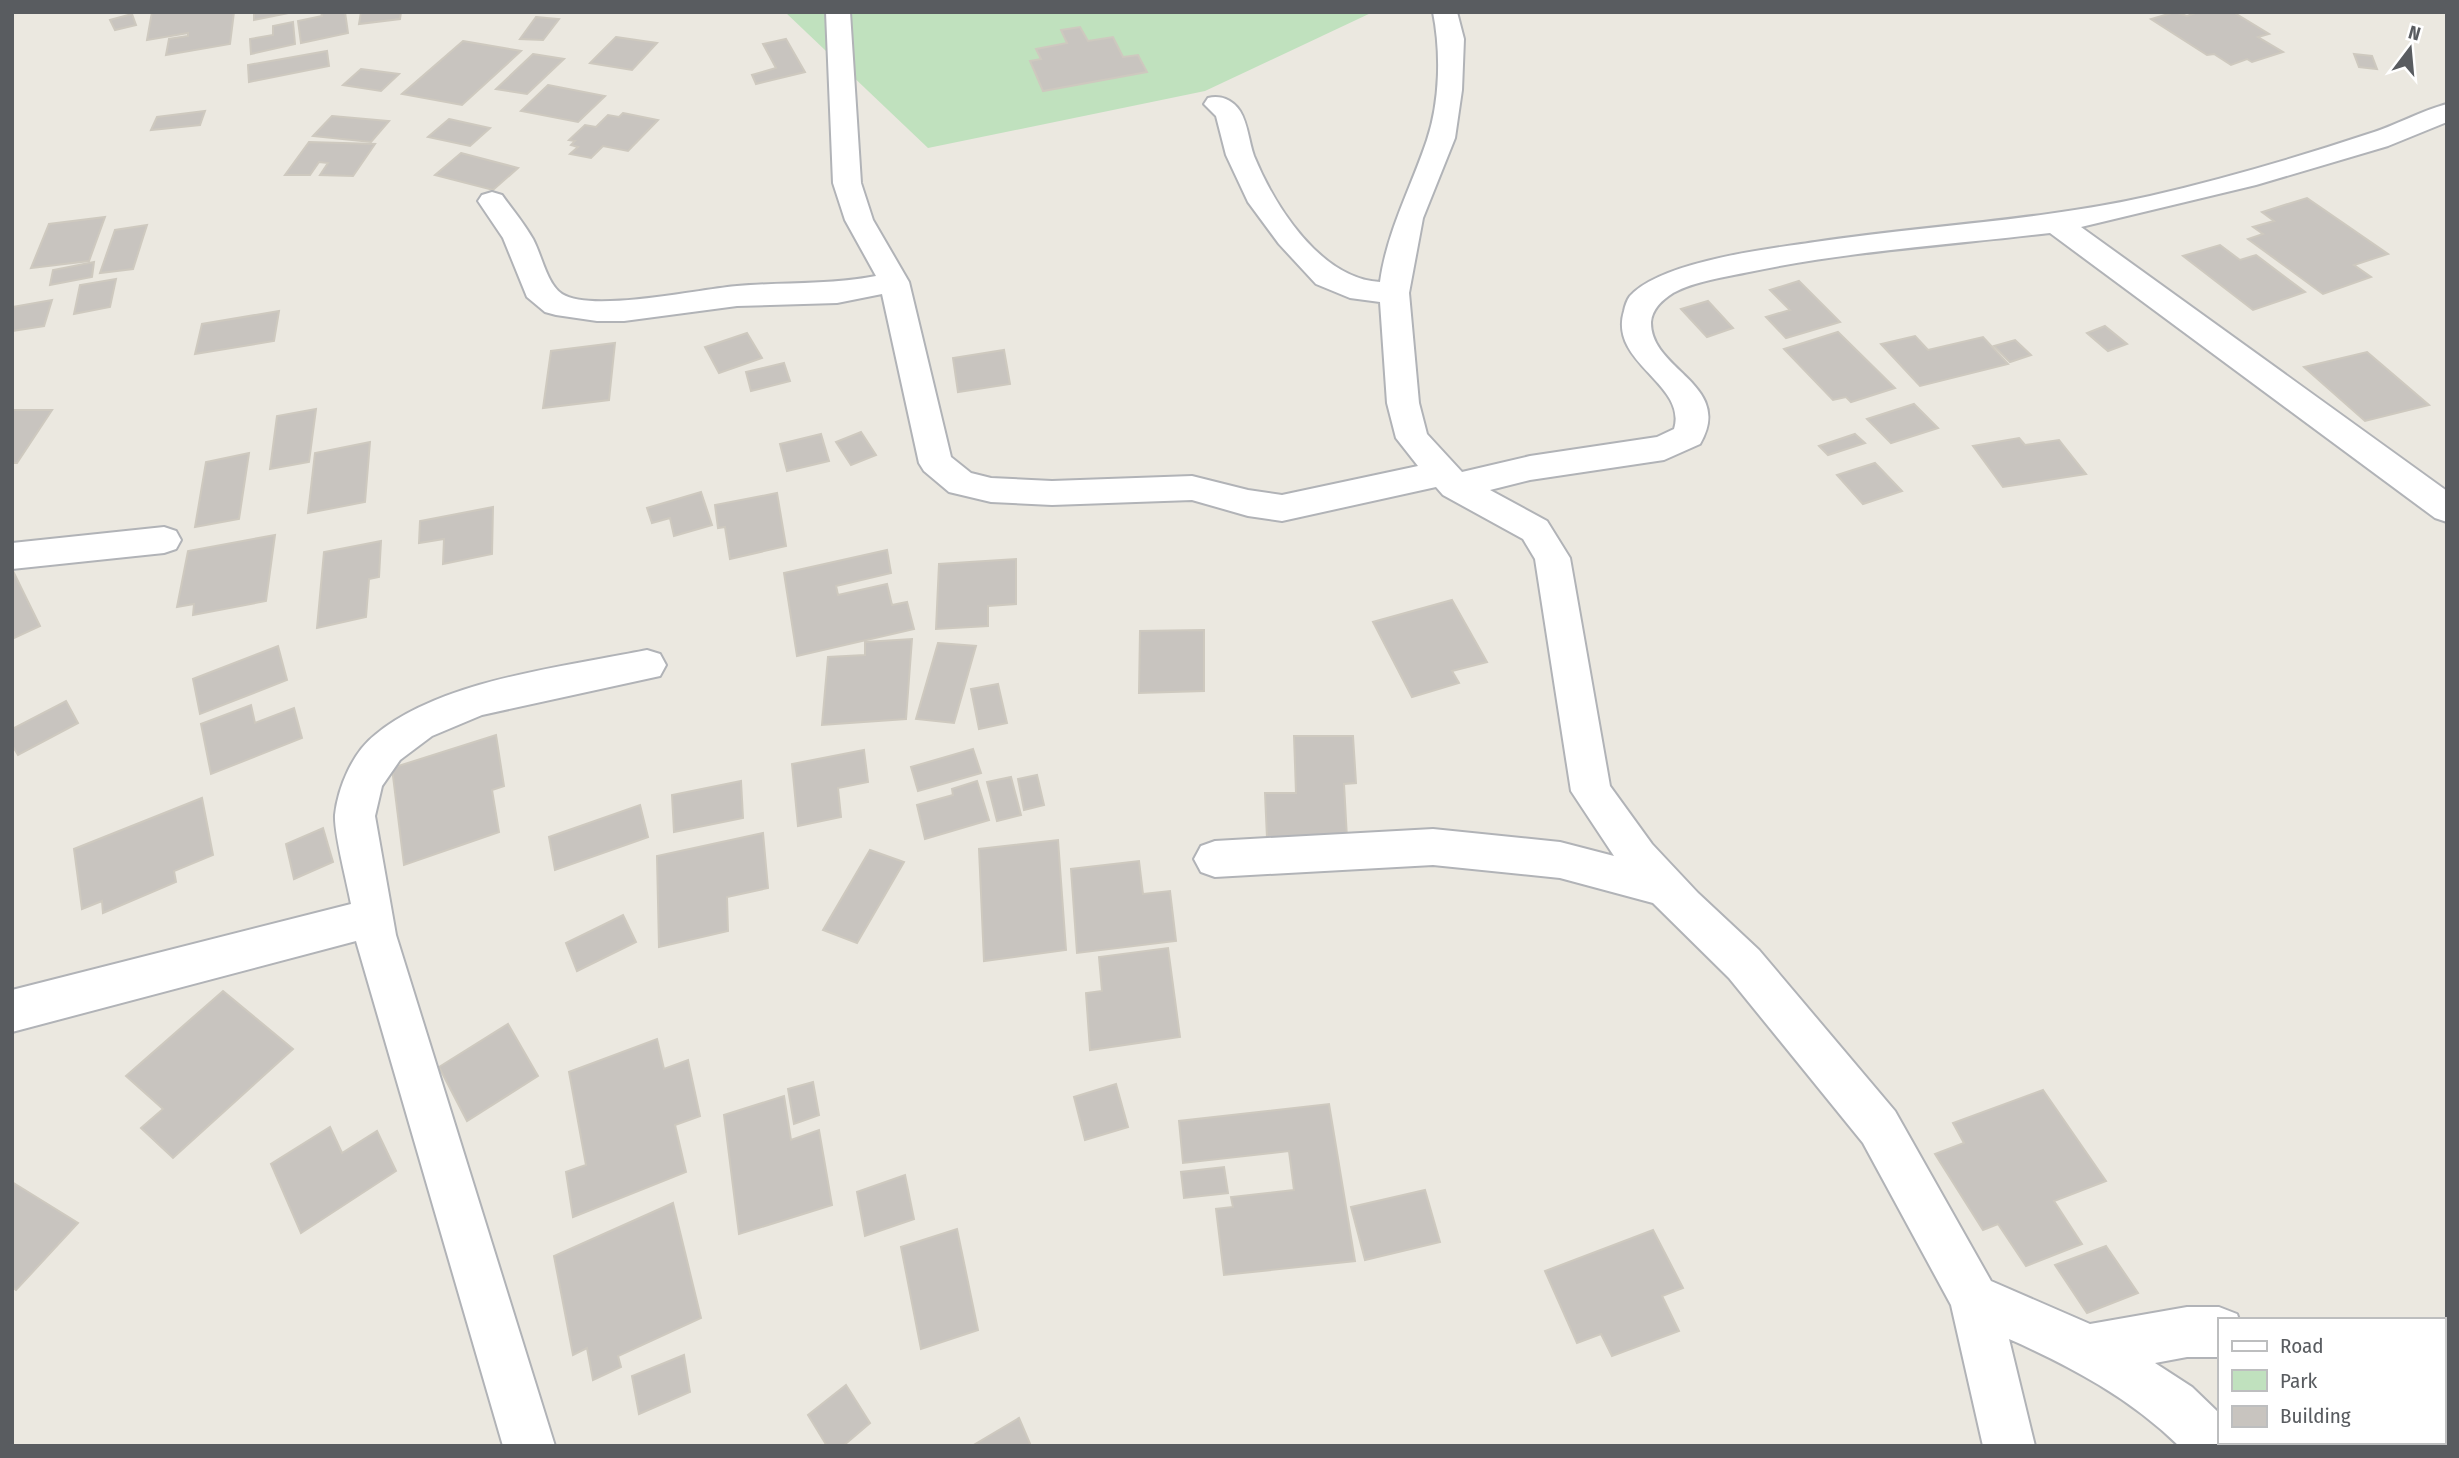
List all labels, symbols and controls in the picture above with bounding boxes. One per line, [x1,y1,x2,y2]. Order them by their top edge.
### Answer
north arrow [2375,14,2445,84]
text: N [2406,21,2423,46]
legend [2218,1318,2445,1444]
text: Road [2280,1333,2324,1359]
text: Park [2280,1368,2318,1394]
text: Building [2280,1403,2351,1429]

